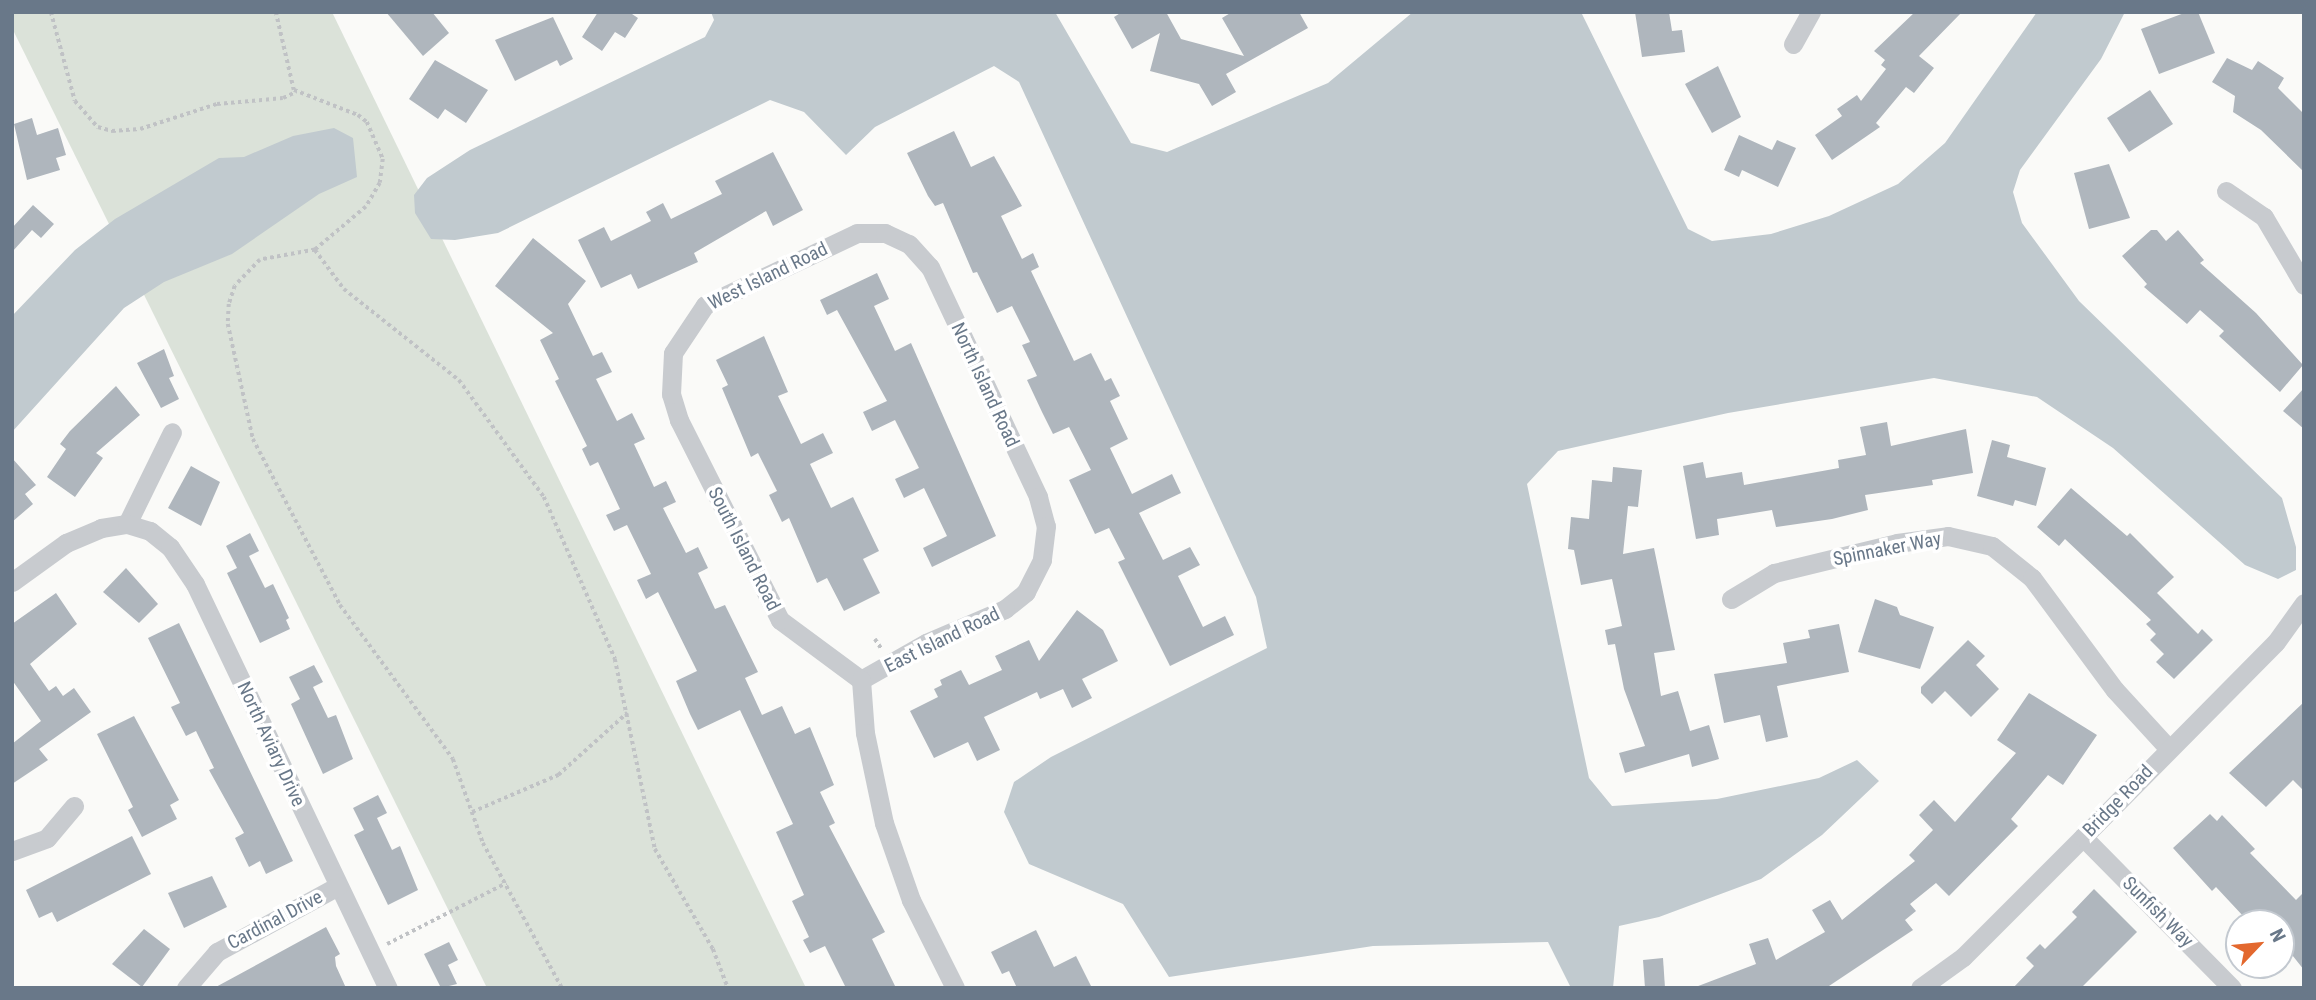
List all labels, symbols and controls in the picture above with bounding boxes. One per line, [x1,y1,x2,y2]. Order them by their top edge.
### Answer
street label: West Island Road [705,237,831,315]
street label: North Island Road [946,319,1024,451]
street label: South Island Road [703,483,785,615]
street label: Spinnaker Way [1831,527,1943,571]
street label: East Island Road [881,602,1003,678]
street label: North Aviary Drive [232,678,310,810]
street label: Bridge Road [2078,760,2158,842]
street label: Sunfish Way [2118,872,2198,952]
street label: Cardinal Drive [224,885,326,955]
north arrow [2225,909,2295,979]
text: N [2265,925,2290,946]

